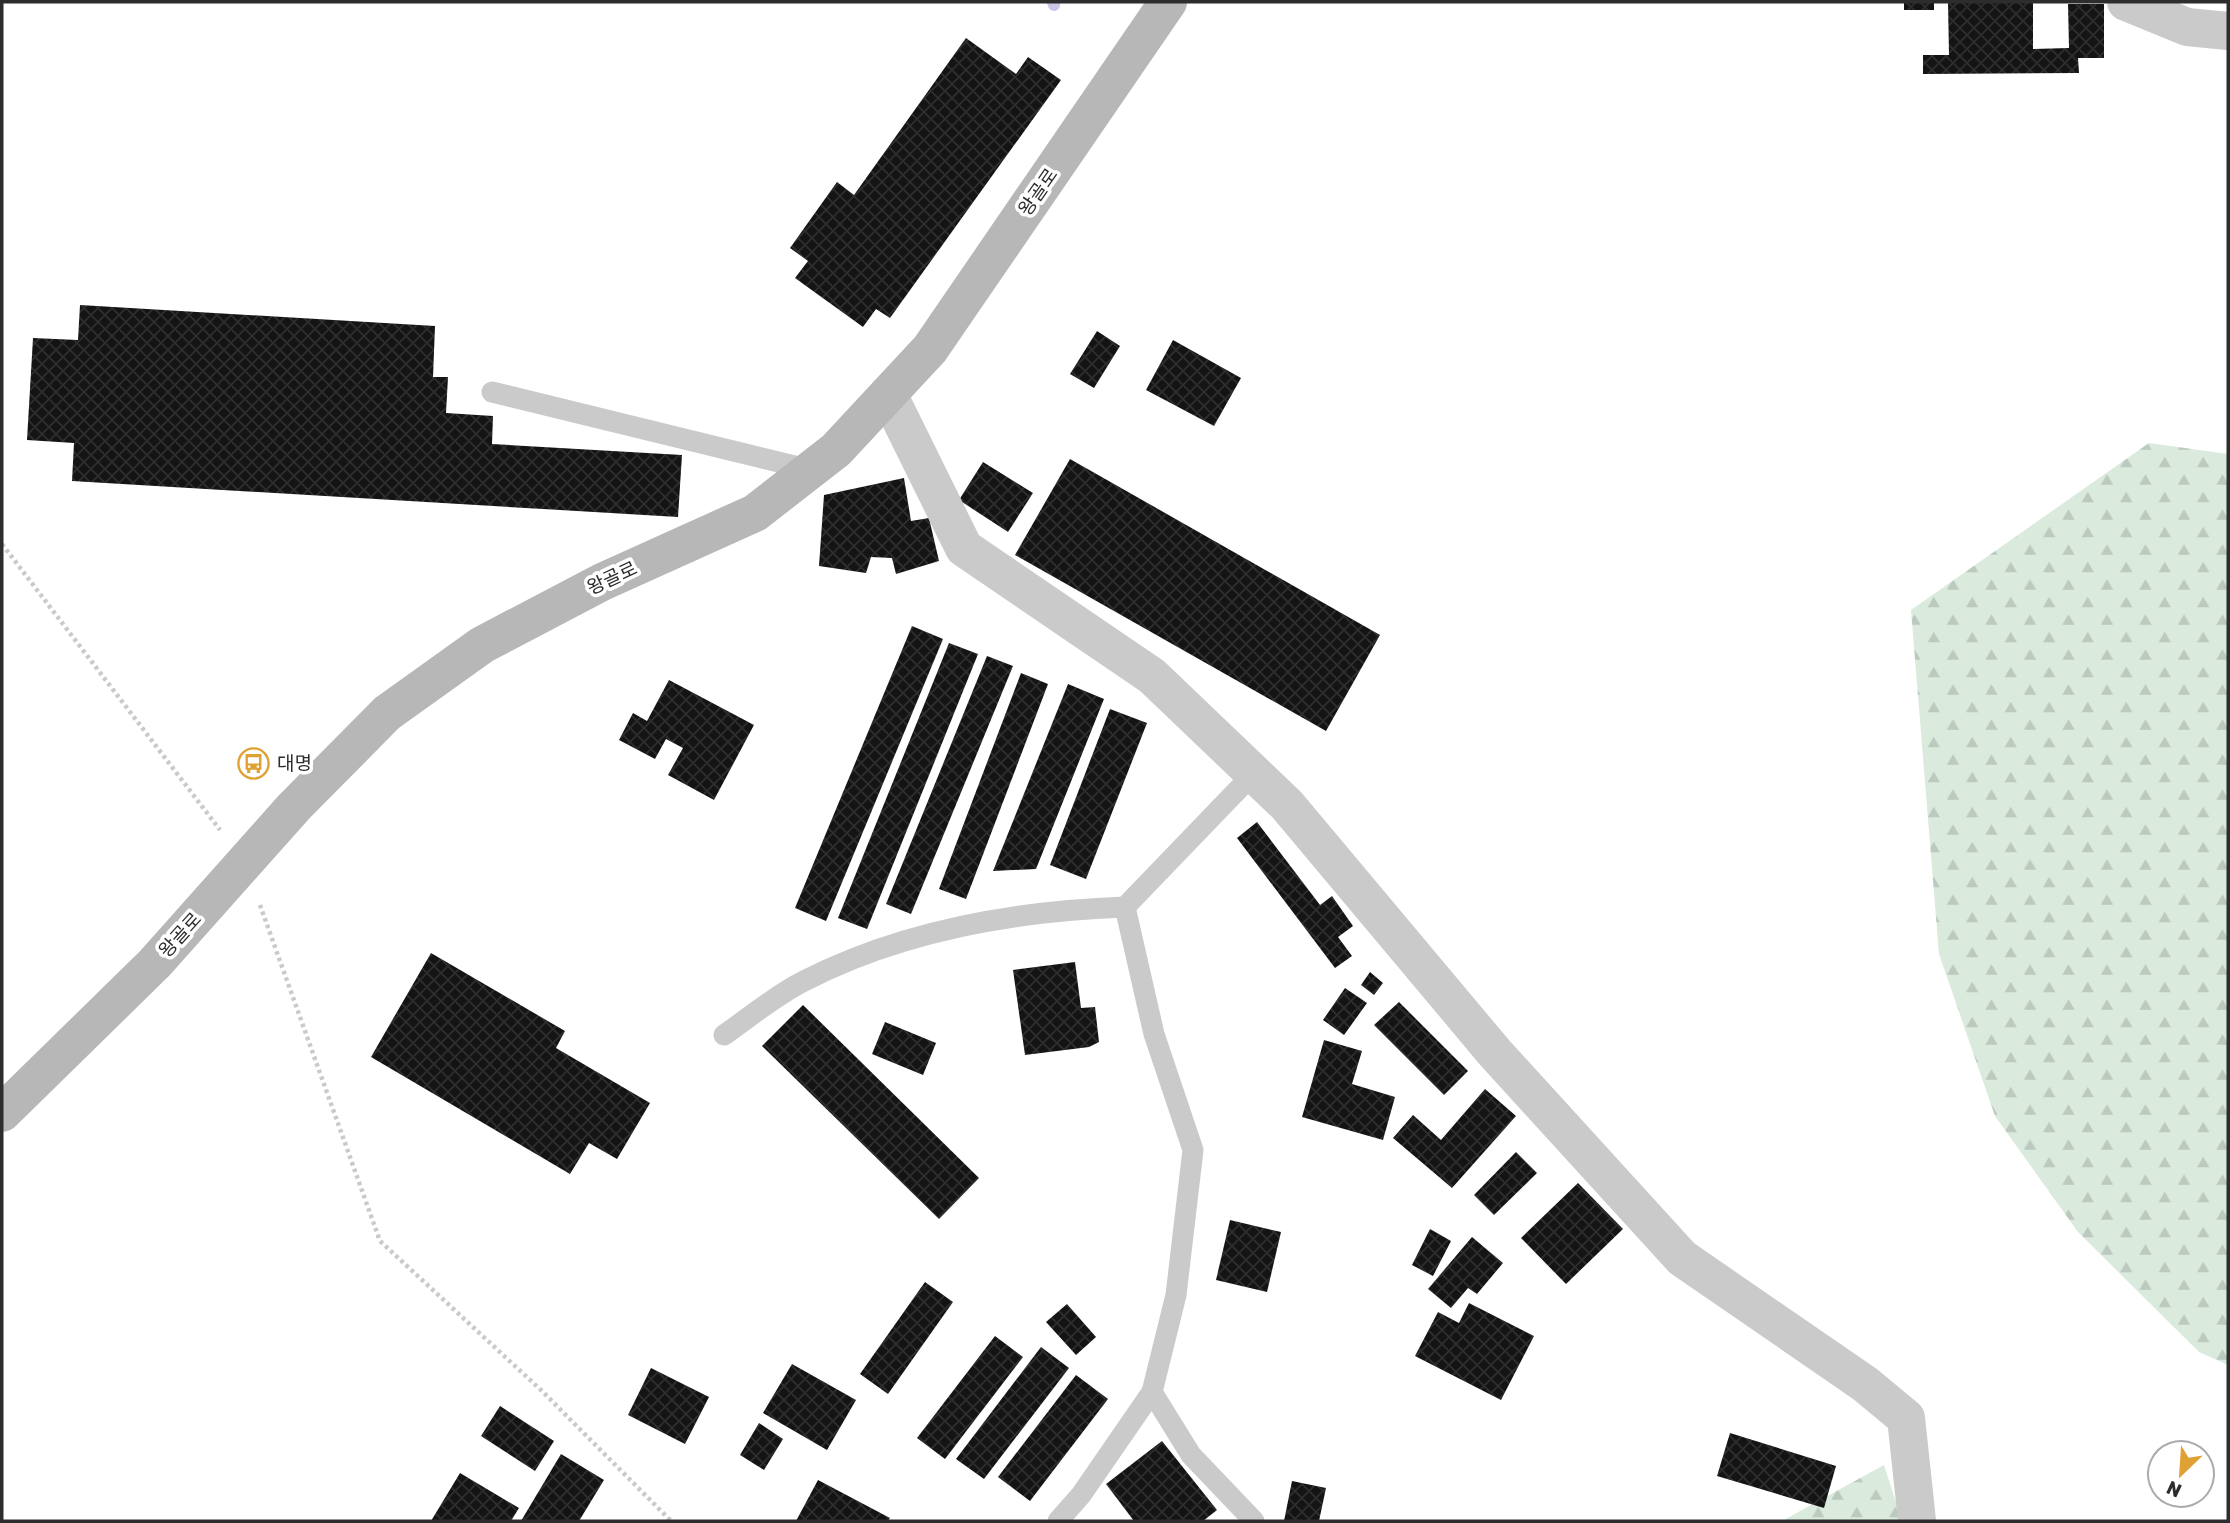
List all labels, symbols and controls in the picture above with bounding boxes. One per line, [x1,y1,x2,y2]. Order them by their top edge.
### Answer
street label: 왕골로 [1014,164,1062,220]
street label: 왕골로 [583,556,641,600]
bus stop icon: 대명 [237,746,271,780]
place label: 대명 [277,752,312,775]
street label: 왕골로 [154,908,206,962]
north arrow [2146,1439,2216,1509]
text: N [2163,1476,2185,1502]

